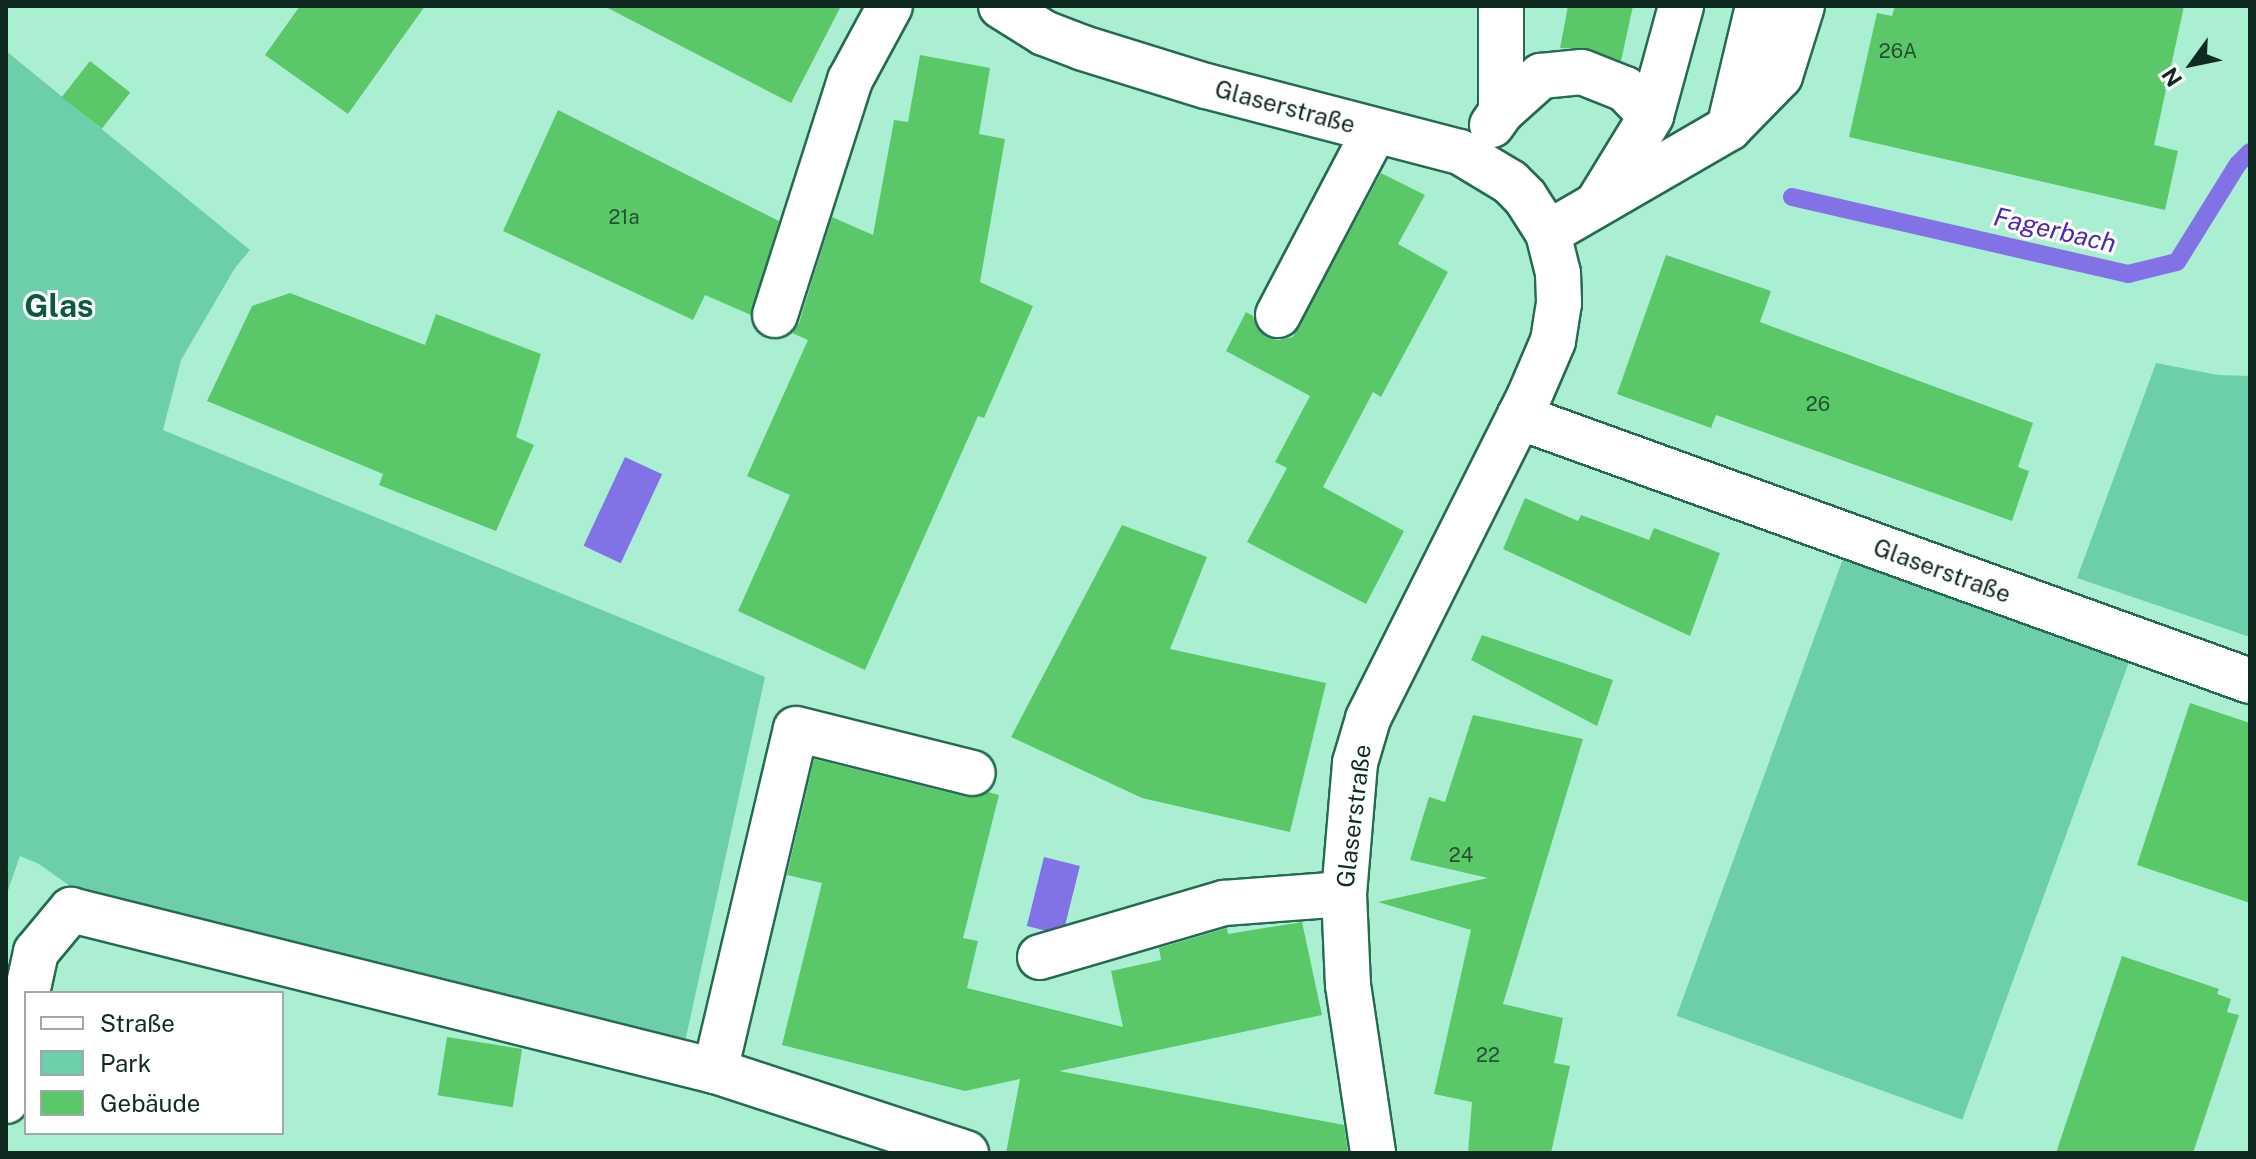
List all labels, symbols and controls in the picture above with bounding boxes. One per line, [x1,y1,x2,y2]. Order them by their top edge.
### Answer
north arrow [2152,24,2232,104]
house number: 26A [1879,39,1917,63]
text: N [2156,63,2187,91]
street label: Glaserstraße [1212,74,1358,140]
water label: Fagerbach [1991,201,2119,259]
house number: 21a [608,205,640,229]
district label: Glas [24,287,94,325]
house number: 26 [1806,392,1830,416]
street label: Glaserstraße [1869,533,2015,609]
street label: Glaserstraße [1331,743,1377,889]
house number: 24 [1449,843,1473,867]
legend [24,991,284,1135]
text: Straße [100,1009,175,1037]
house number: 22 [1476,1043,1500,1067]
text: Park [100,1049,151,1077]
text: Gebäude [100,1089,200,1117]

